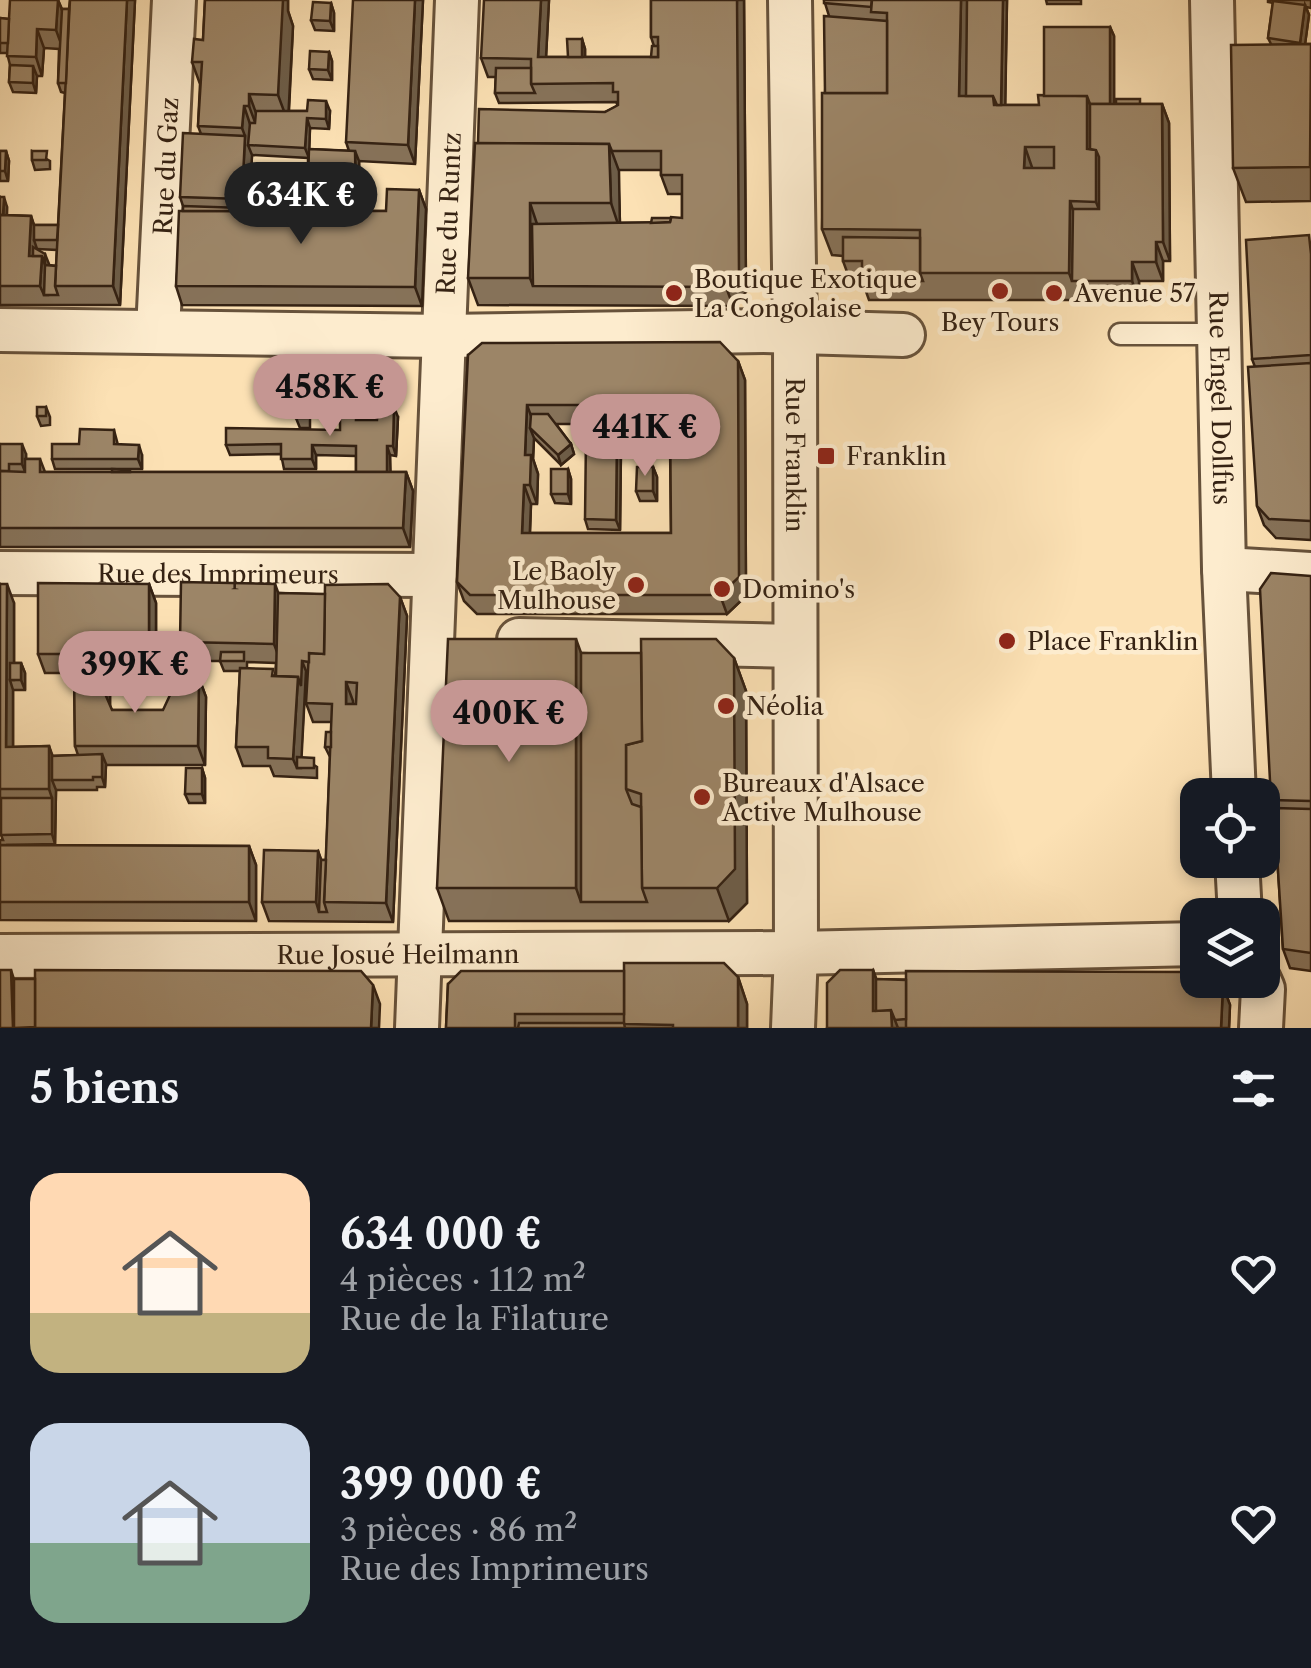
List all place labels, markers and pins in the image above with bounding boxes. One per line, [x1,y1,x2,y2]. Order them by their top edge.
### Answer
pin: 634K € [220,162,382,247]
place label: Boutique Exotique La Congolaise [694,264,917,324]
place label: Avenue 57 [1073,278,1196,309]
marker: Bey Tours [989,280,1011,302]
marker: Boutique Exotique La Congolaise [663,282,685,304]
marker: Avenue 57 [1043,282,1065,304]
place label: Bey Tours [941,307,1059,338]
pin: 458K € [249,354,411,439]
pin: 441K € [564,394,726,479]
place label: Franklin [846,441,947,472]
marker: Franklin [815,445,837,467]
place label: Le Baoly Mulhouse [497,556,617,616]
marker: Le Baoly Mulhouse [625,574,647,596]
place label: Domino's [742,574,855,605]
marker: Domino's [711,578,733,600]
place label: Place Franklin [1027,626,1199,657]
marker: Place Franklin [996,630,1018,652]
pin: 399K € [54,631,216,716]
pin: 400K € [428,680,590,765]
place label: Néolia [746,691,824,722]
marker: Néolia [715,695,737,717]
place label: Bureaux d'Alsace Active Mulhouse [721,768,925,828]
marker: Bureaux d'Alsace Active Mulhouse [691,786,713,808]

